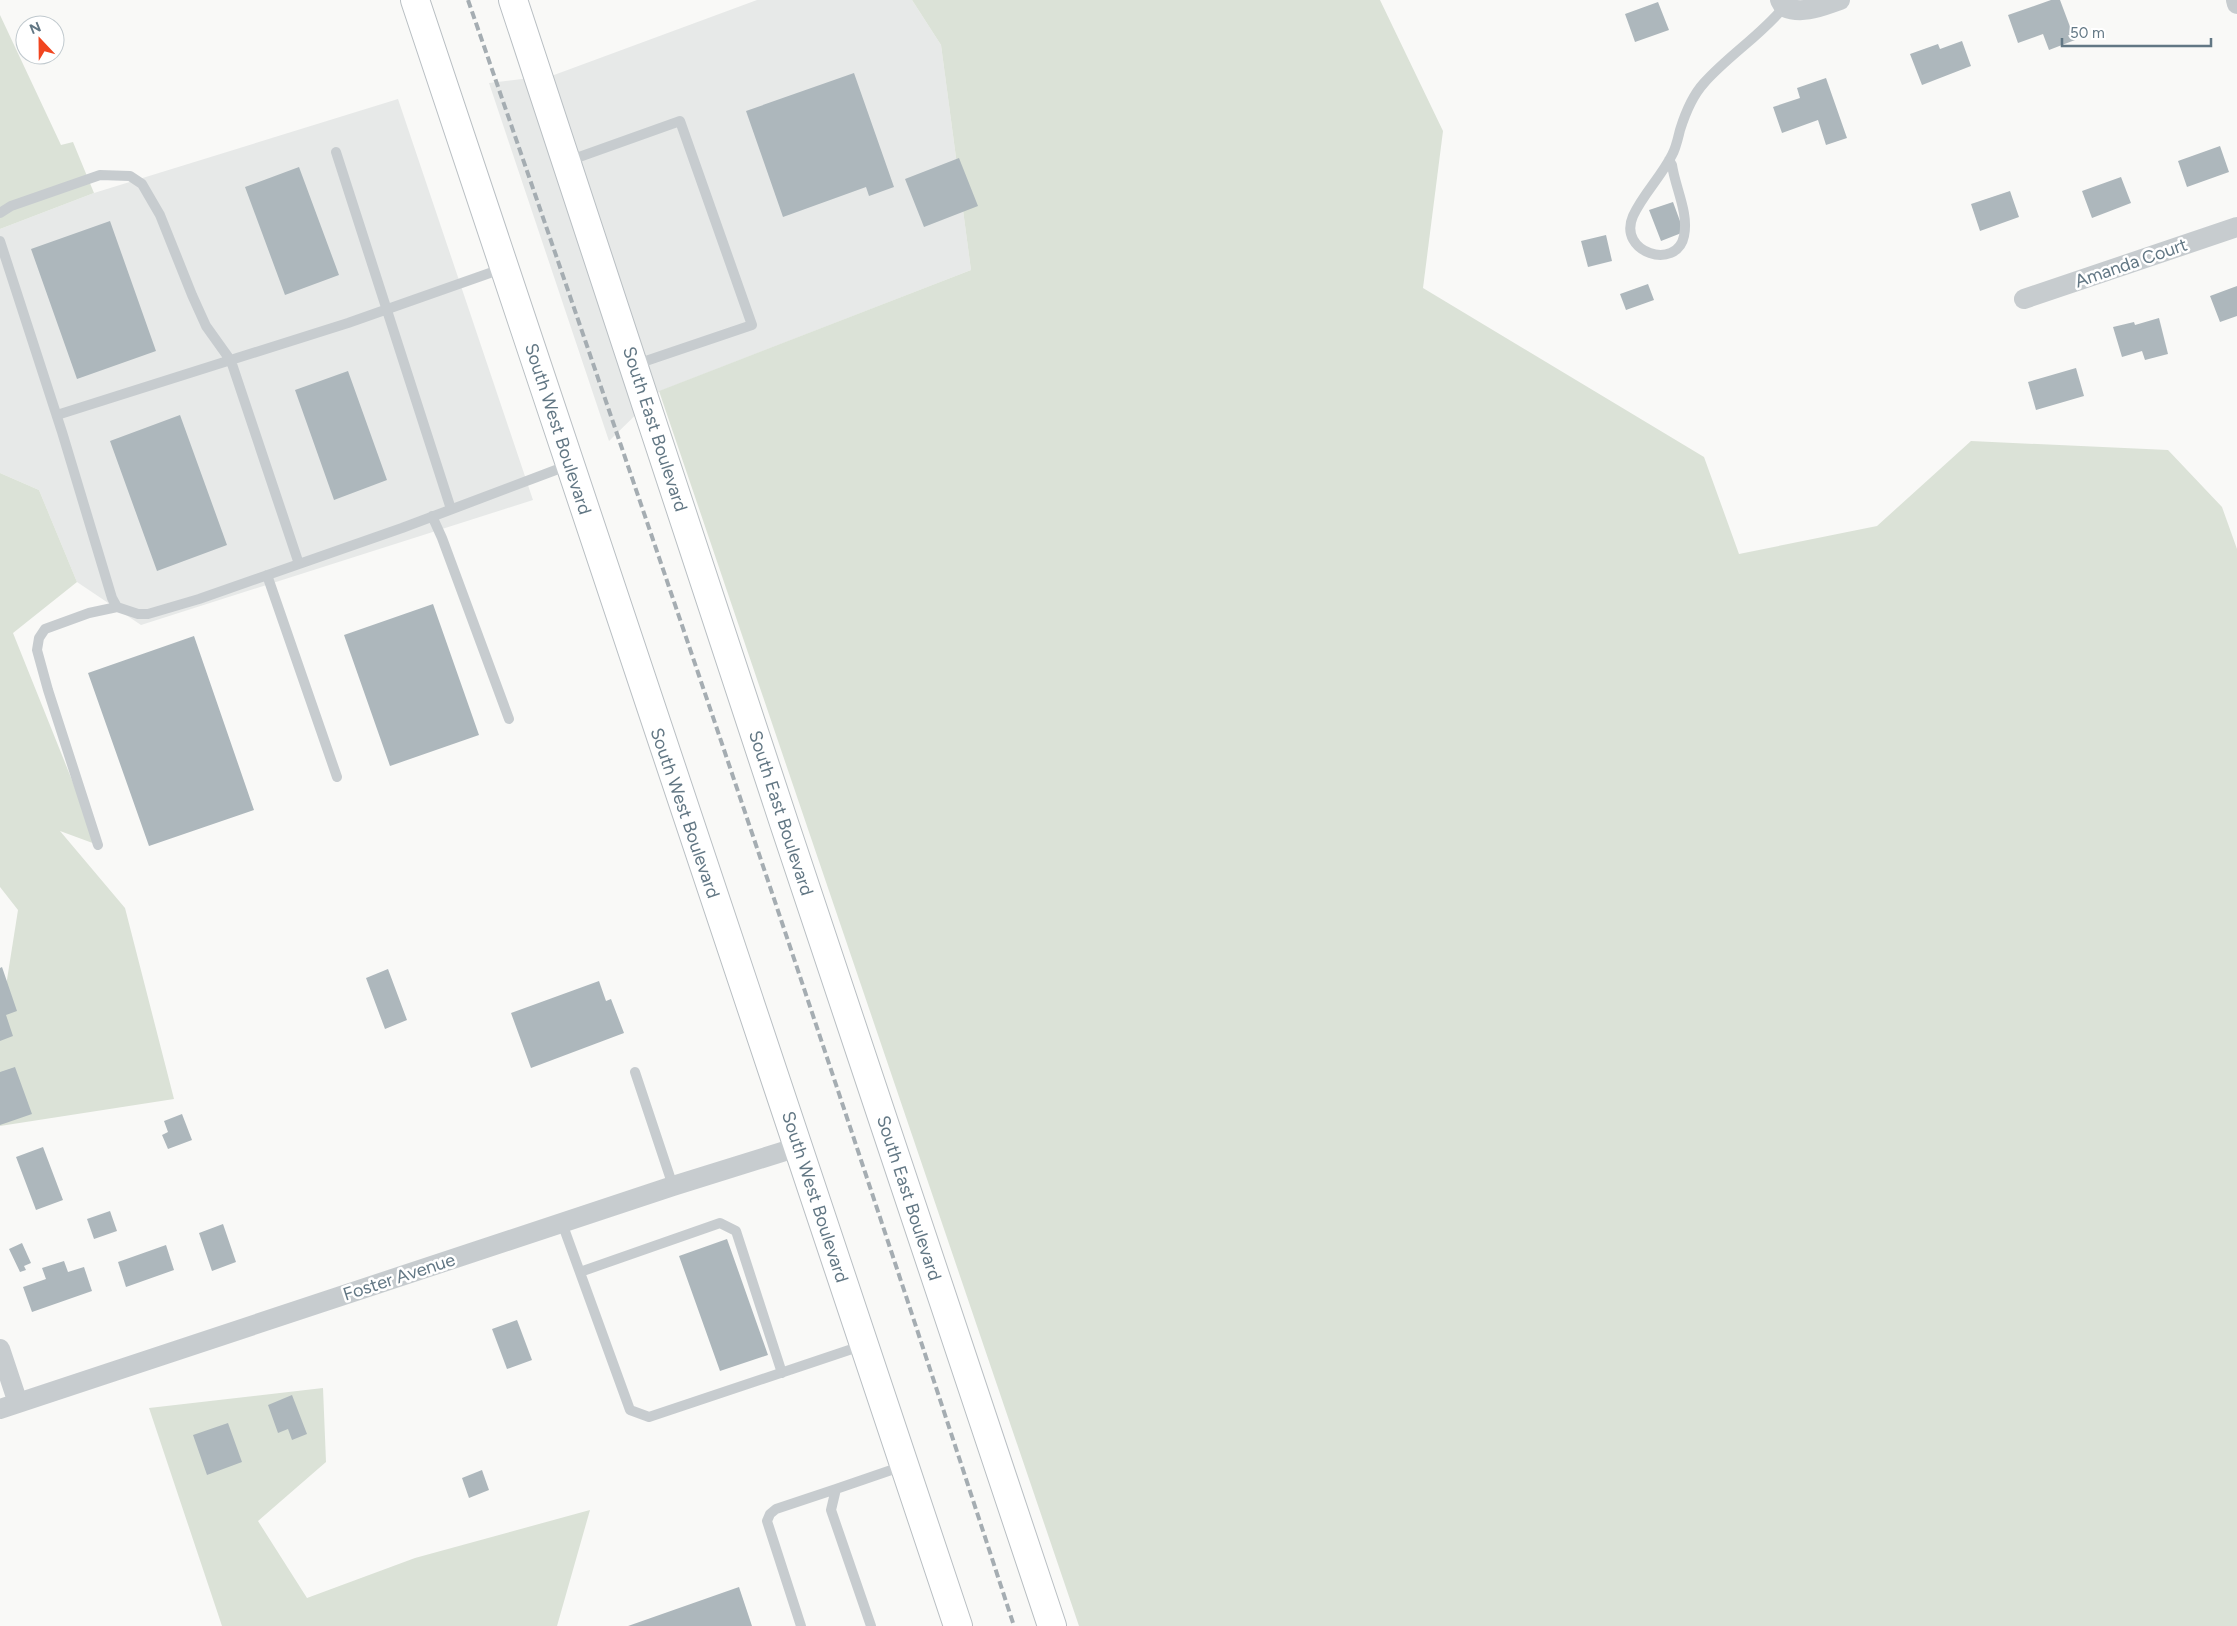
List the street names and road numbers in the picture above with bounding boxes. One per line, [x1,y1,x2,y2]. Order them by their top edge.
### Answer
street label: Amanda Court [2072,233,2190,292]
street label: South West Boulevard [520,341,596,517]
street label: South East Boulevard [618,344,692,514]
street label: South West Boulevard [645,725,725,901]
street label: South East Boulevard [744,728,818,898]
street label: South West Boulevard [777,1109,853,1285]
street label: South East Boulevard [872,1113,946,1283]
street label: Foster Avenue [340,1248,458,1305]

